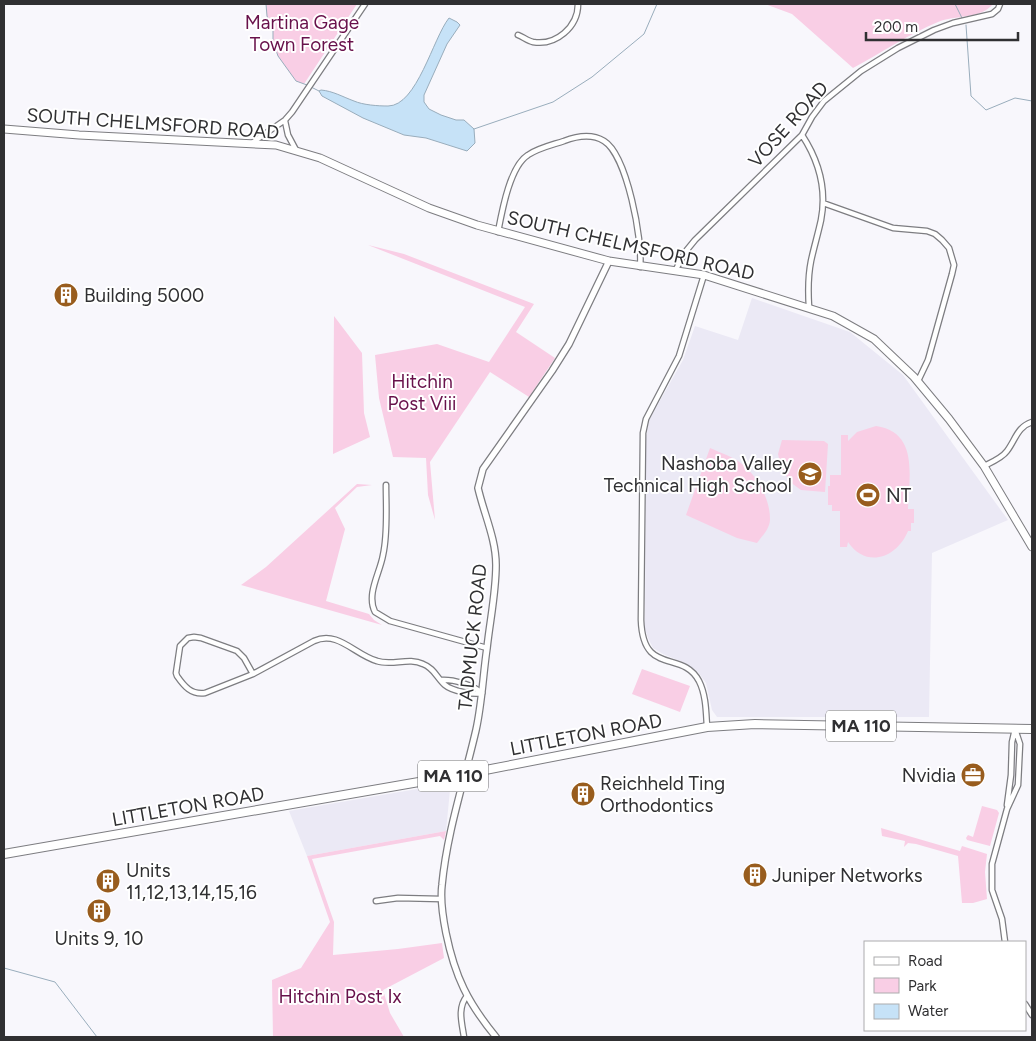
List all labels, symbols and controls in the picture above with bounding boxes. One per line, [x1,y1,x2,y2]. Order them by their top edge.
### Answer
scale bar [866,10,1018,42]
park label: Martina Gage Town Forest [245,11,359,56]
text: 200 m [874,18,918,36]
street label: VOSE ROAD [744,76,833,172]
street label: SOUTH CHELMSFORD ROAD [26,103,280,144]
street label: SOUTH CHELMSFORD ROAD [505,206,757,285]
building icon: Building 5000 [53,282,79,308]
place label: Building 5000 [84,284,204,307]
park label: Hitchin Post Viii [388,370,456,415]
place label: Nashoba Valley Technical High School [604,452,792,497]
school or university icon: Nashoba Valley Technical High School [797,461,823,487]
sports icon: NT [855,482,881,508]
place label: NT [886,484,912,507]
street label: TADMUCK ROAD [453,563,492,711]
street label: LITTLETON ROAD [508,708,664,761]
road number: MA 110 [826,710,896,741]
road number: MA 110 [418,760,488,791]
office icon: Nvidia [960,762,986,788]
place label: Nvidia [902,764,956,787]
place label: Reichheld Ting Orthodontics [600,772,725,817]
building icon: Reichheld Ting Orthodontics [570,781,596,807]
street label: LITTLETON ROAD [110,782,266,831]
place label: Units 11,12,13,14,15,16 [126,859,257,904]
building icon: Juniper Networks [742,862,768,888]
place label: Juniper Networks [772,864,923,887]
building icon: Units 11,12,13,14,15,16 [95,868,121,894]
building icon: Units 9, 10 [86,898,112,924]
place label: Units 9, 10 [55,927,143,950]
legend [864,941,1026,1031]
text: Road [908,952,943,970]
text: Park [908,977,937,995]
park label: Hitchin Post Ix [278,985,402,1008]
text: Water [908,1002,948,1020]

